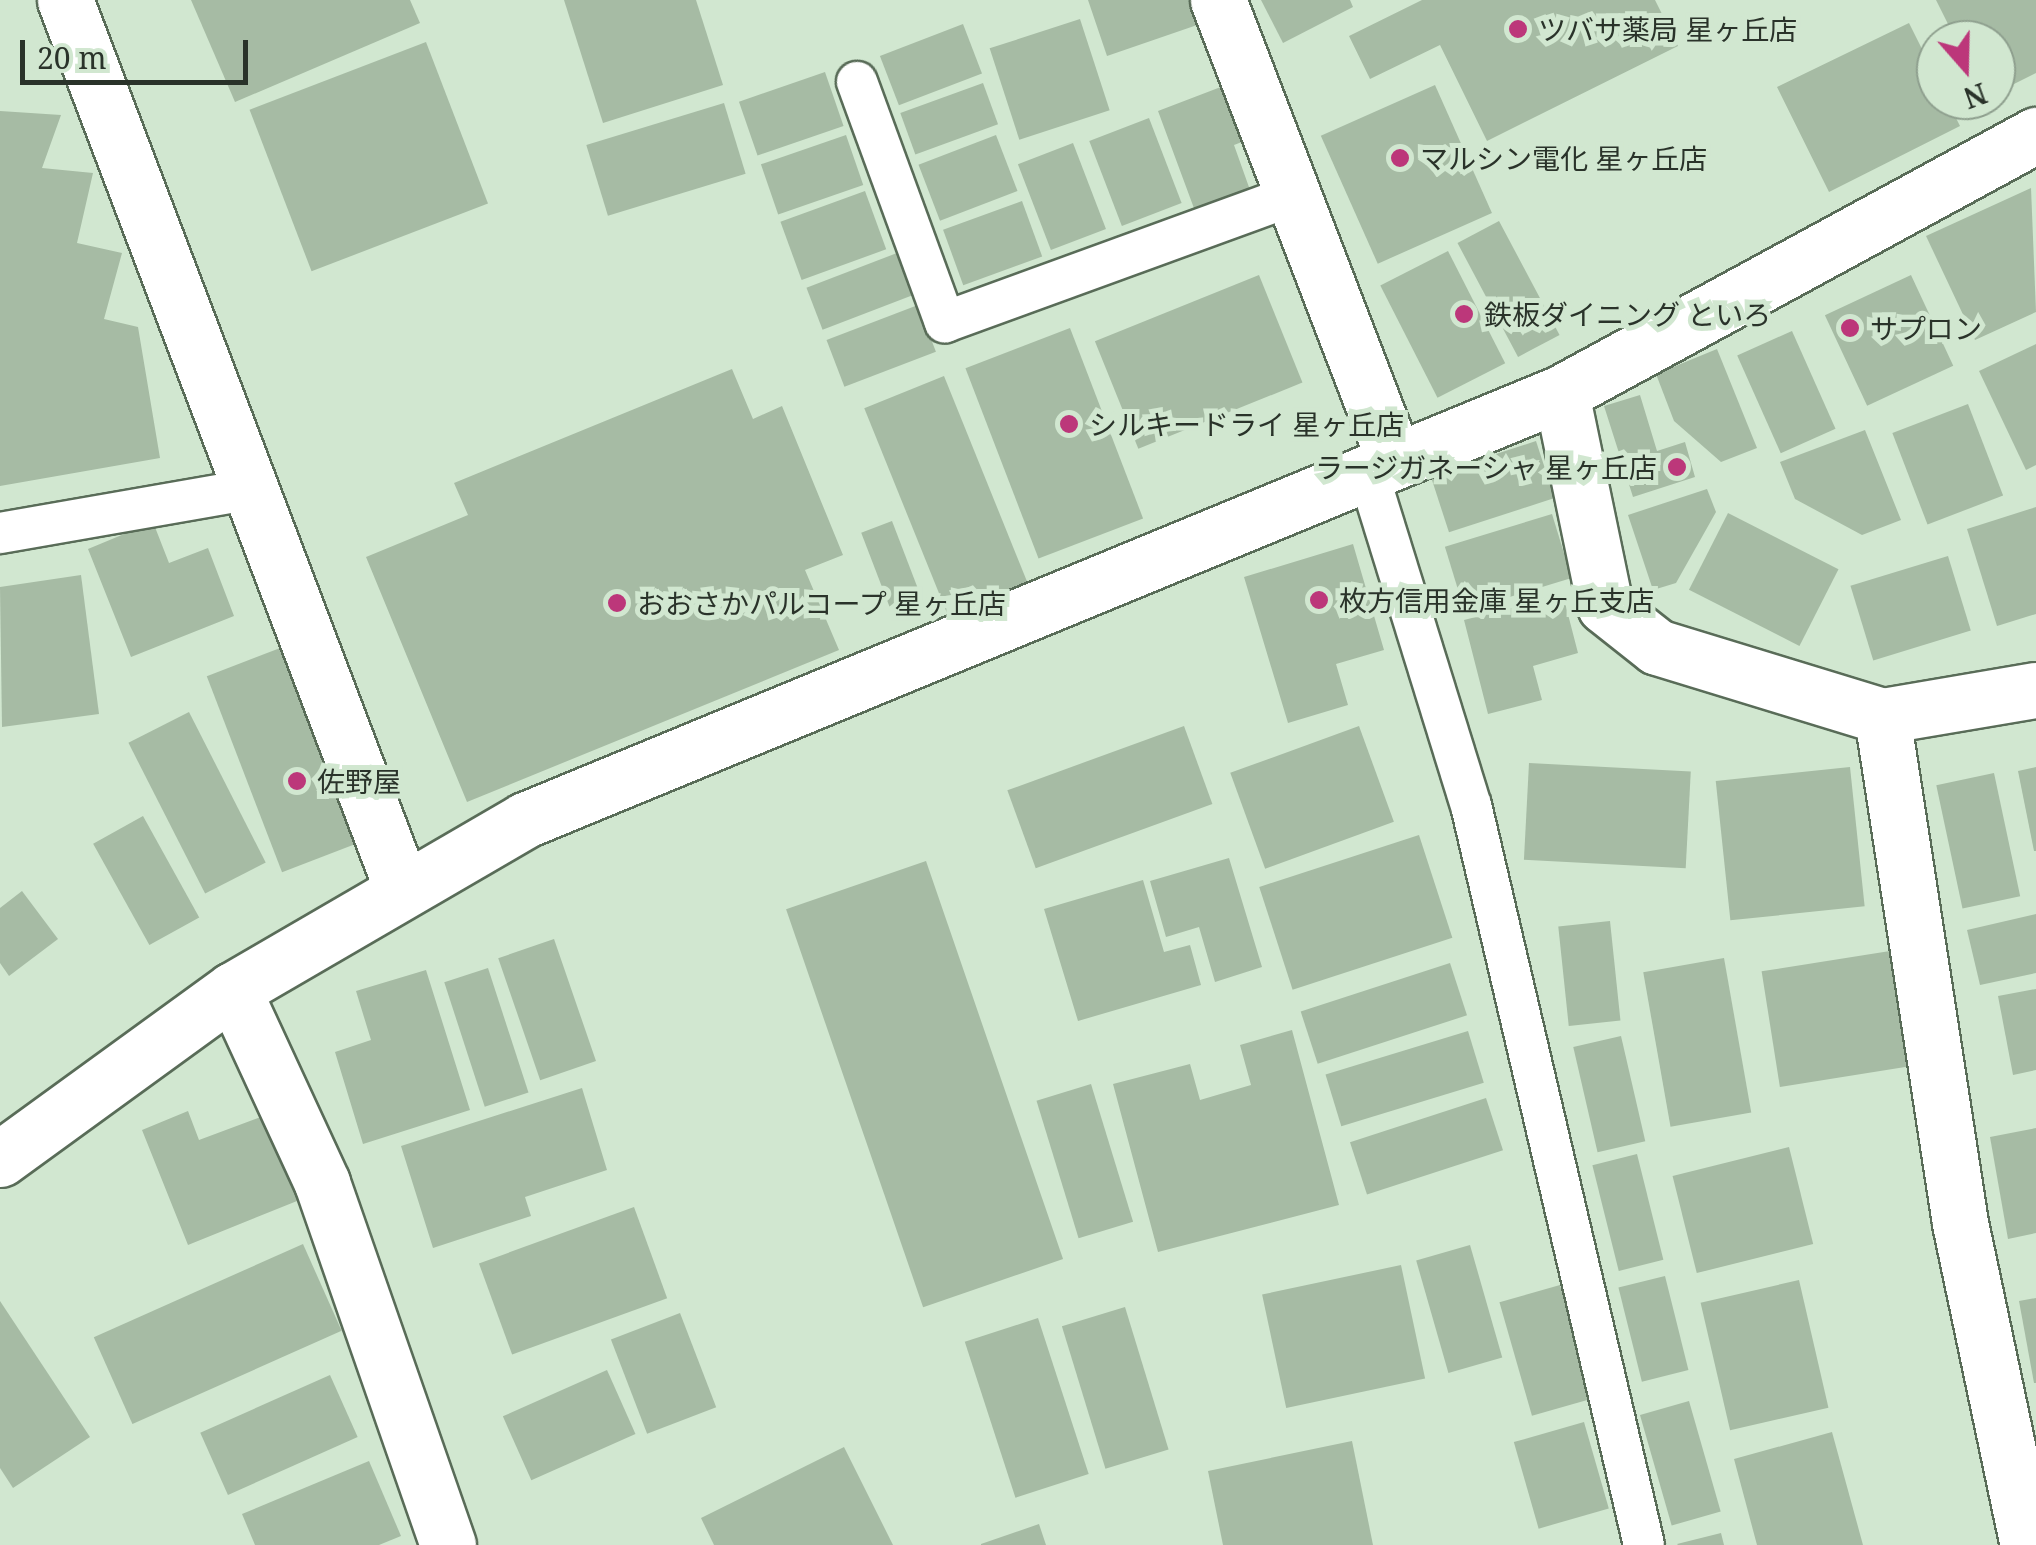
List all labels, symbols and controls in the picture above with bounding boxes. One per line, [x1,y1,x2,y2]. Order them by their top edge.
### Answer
place label: ツバサ薬局 星ヶ丘店 [1538,12,1797,46]
marker: ツバサ薬局 星ヶ丘店 [1507,18,1529,40]
scale bar [25,20,252,82]
north arrow [1916,20,2016,120]
text: 20 m [37,37,107,78]
text: N [1959,75,1992,118]
place label: マルシン電化 星ヶ丘店 [1420,141,1707,175]
marker: マルシン電化 星ヶ丘店 [1389,147,1411,169]
place label: 鉄板ダイニング といろ [1484,297,1771,331]
marker: 鉄板ダイニング といろ [1453,303,1475,325]
place label: サプロン [1870,311,1982,345]
marker: サプロン [1839,317,1861,339]
place label: シルキードライ 星ヶ丘店 [1089,407,1404,441]
marker: シルキードライ 星ヶ丘店 [1058,413,1080,435]
place label: ラージガネーシャ 星ヶ丘店 [1314,450,1657,484]
marker: ラージガネーシャ 星ヶ丘店 [1666,456,1688,478]
place label: 枚方信用金庫 星ヶ丘支店 [1339,583,1654,617]
place label: おおさかパルコープ 星ヶ丘店 [637,586,1008,620]
marker: 枚方信用金庫 星ヶ丘支店 [1308,589,1330,611]
marker: おおさかパルコープ 星ヶ丘店 [606,592,628,614]
place label: 佐野屋 [317,764,401,798]
marker: 佐野屋 [286,770,308,792]

